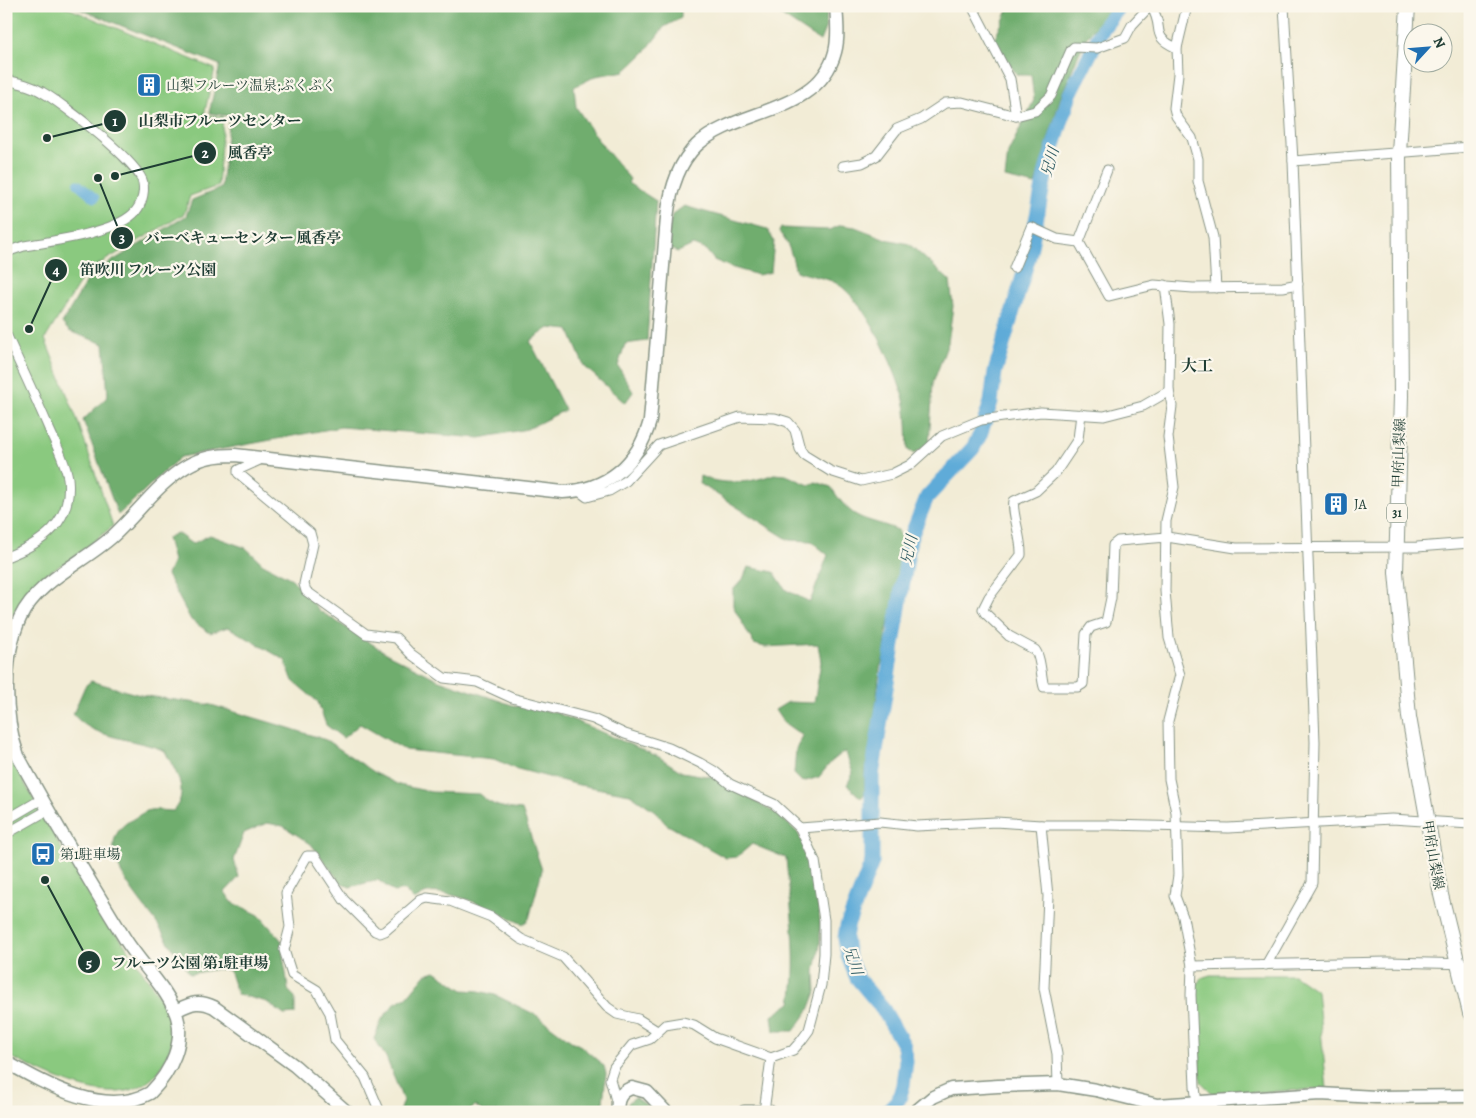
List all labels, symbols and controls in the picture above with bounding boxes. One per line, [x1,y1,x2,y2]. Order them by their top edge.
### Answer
north arrow [1404,22,1454,72]
text: N [1428,34,1450,51]
building icon: 山梨フルーツ温泉;ぷくぷく [136,72,162,98]
place label: 山梨フルーツ温泉;ぷくぷく [166,76,336,95]
callout: 山梨市フルーツセンター [103,106,313,136]
text: 1 [112,111,118,131]
text: 山梨市フルーツセンター [138,111,302,131]
callout: 風香亭 [193,138,283,168]
text: 2 [201,143,209,163]
text: 風香亭 [227,143,273,163]
water label: 兄川 [1036,143,1064,179]
callout: バーベキューセンター 風香亭 [110,223,352,253]
text: 3 [119,228,125,248]
text: バーベキューセンター 風香亭 [145,228,341,248]
callout: 笛吹川 フルーツ公園 [44,255,226,285]
text: 4 [52,260,60,280]
text: 笛吹川 フルーツ公園 [80,260,216,280]
district label: 大工 [1181,355,1213,377]
street label: 甲府山梨線 [1388,418,1410,488]
building icon: JA [1323,491,1349,517]
place label: JA [1354,495,1367,514]
road number: 31 [1387,503,1407,522]
water label: 兄川 [896,531,922,567]
street label: 甲府山梨線 [1418,819,1448,891]
bus stop icon: 第1駐車場 [30,841,56,867]
place label: 第1駐車場 [60,845,121,864]
water label: 兄川 [839,943,868,979]
callout: フルーツ公園 第1駐車場 [76,947,279,977]
text: 5 [86,953,92,973]
text: フルーツ公園 第1駐車場 [112,953,268,973]

